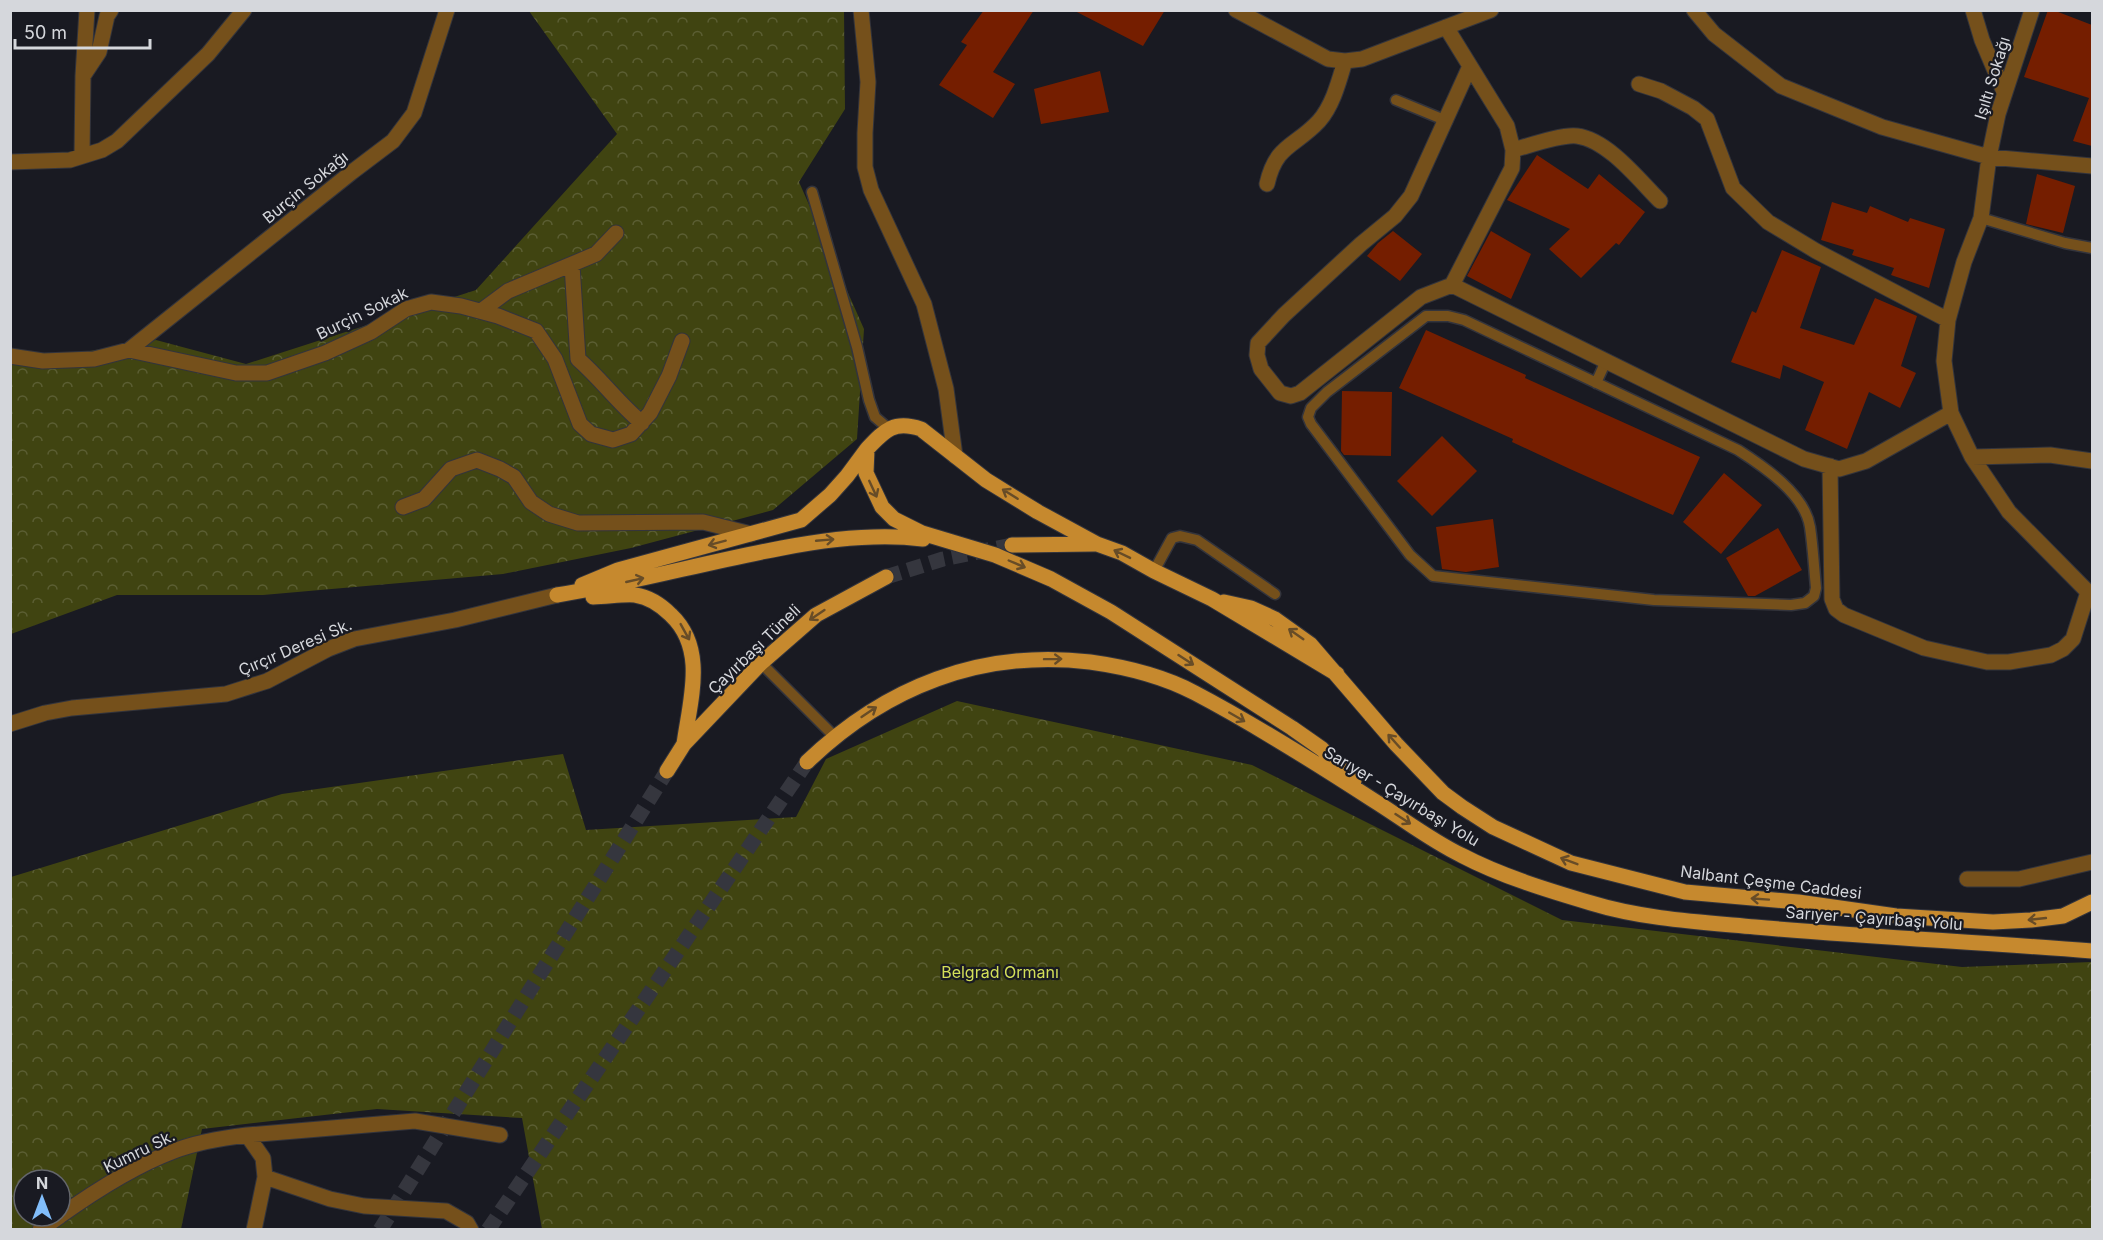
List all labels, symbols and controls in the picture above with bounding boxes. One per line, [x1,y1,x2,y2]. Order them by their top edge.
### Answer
scale bar [15,12,150,50]
text: 50 m [24,22,67,43]
street label: Işıltı Sokağı [1970,34,2014,122]
street label: Burçin Sokağı [258,147,352,227]
street label: Burçin Sokak [313,282,411,344]
one-way arrow [868,480,880,498]
one-way arrow [1002,488,1019,500]
one-way arrow [815,534,835,545]
one-way arrow [708,538,727,550]
one-way arrow [1114,547,1132,559]
one-way arrow [1007,559,1025,571]
one-way arrow [625,574,644,586]
street label: Çayırbaşı Tüneli [704,600,804,698]
one-way arrow [808,609,825,622]
street label: Çırçır Deresi Sk. [235,614,355,680]
one-way arrow [679,624,691,641]
one-way arrow [1288,628,1304,640]
one-way arrow [1043,653,1063,665]
one-way arrow [1177,654,1194,666]
one-way arrow [860,706,876,718]
one-way arrow [1228,711,1245,723]
one-way arrow [1386,733,1401,748]
street label: Sarıyer - Çayırbaşı Yolu [1321,742,1483,850]
one-way arrow [1394,813,1411,825]
one-way arrow [1560,855,1579,866]
street label: Nalbant Çeşme Caddesi [1679,861,1863,903]
one-way arrow [1750,893,1770,904]
street label: Sarıyer - Çayırbaşı Yolu [1785,902,1963,934]
one-way arrow [2028,914,2048,925]
park label: Belgrad Ormanı [941,962,1059,982]
street label: Kumru Sk. [100,1125,178,1177]
north arrow [12,1168,72,1228]
text: N [36,1173,48,1193]

